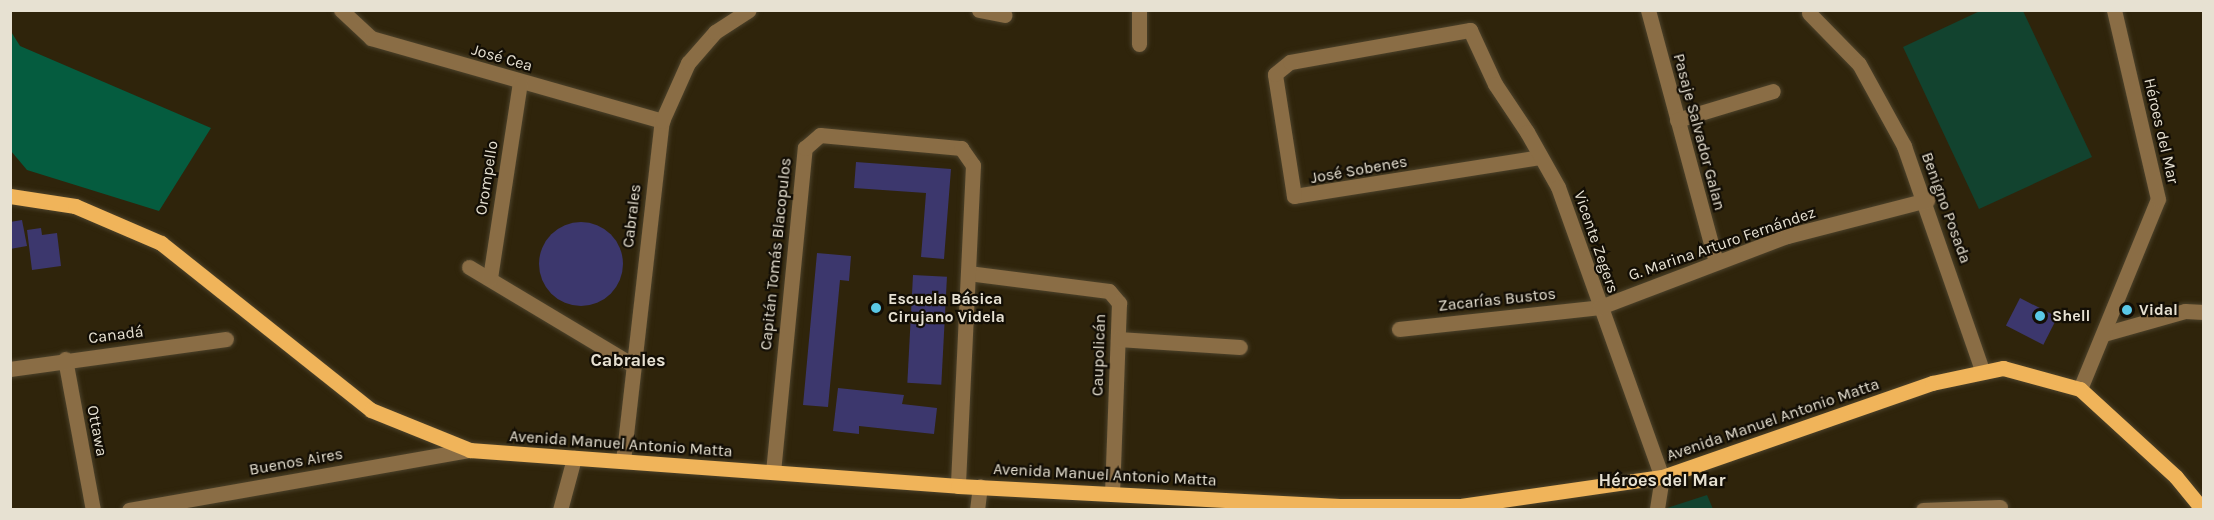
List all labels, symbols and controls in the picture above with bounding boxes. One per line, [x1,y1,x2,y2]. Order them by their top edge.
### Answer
street label: José Cea [469,40,535,76]
street label: Pasaje Salvador Galan [1669,51,1729,213]
street label: Héroes del Mar [2140,76,2182,186]
street label: Orompello [472,139,502,217]
street label: Benigno Posada [1917,150,1975,266]
street label: José Sobenes [1309,152,1409,188]
street label: Capitán Tomás Blacopulos [756,157,796,351]
street label: Cabrales [619,183,645,249]
street label: Vicente Zegers [1569,188,1623,296]
street label: G. Marina Arturo Fernández [1626,203,1818,285]
street label: Zacarías Bustos [1437,284,1557,316]
place label: Escuela Básica Cirujano Videla [888,289,1005,327]
place label: Vidal [2139,300,2178,320]
marker: Escuela Básica Cirujano Videla [869,301,883,315]
marker: Vidal [2120,303,2134,317]
place label: Shell [2052,306,2090,326]
marker: Shell [2033,309,2047,323]
street label: Caupolicán [1088,314,1110,396]
street label: Canadá [87,322,145,348]
district label: Cabrales [590,349,666,371]
street label: Avenida Manuel Antonio Matta [1664,375,1882,465]
street label: Ottawa [83,404,111,458]
street label: Avenida Manuel Antonio Matta [509,427,733,461]
street label: Buenos Aires [248,444,344,480]
street label: Avenida Manuel Antonio Matta [993,460,1217,490]
district label: Héroes del Mar [1598,469,1726,491]

